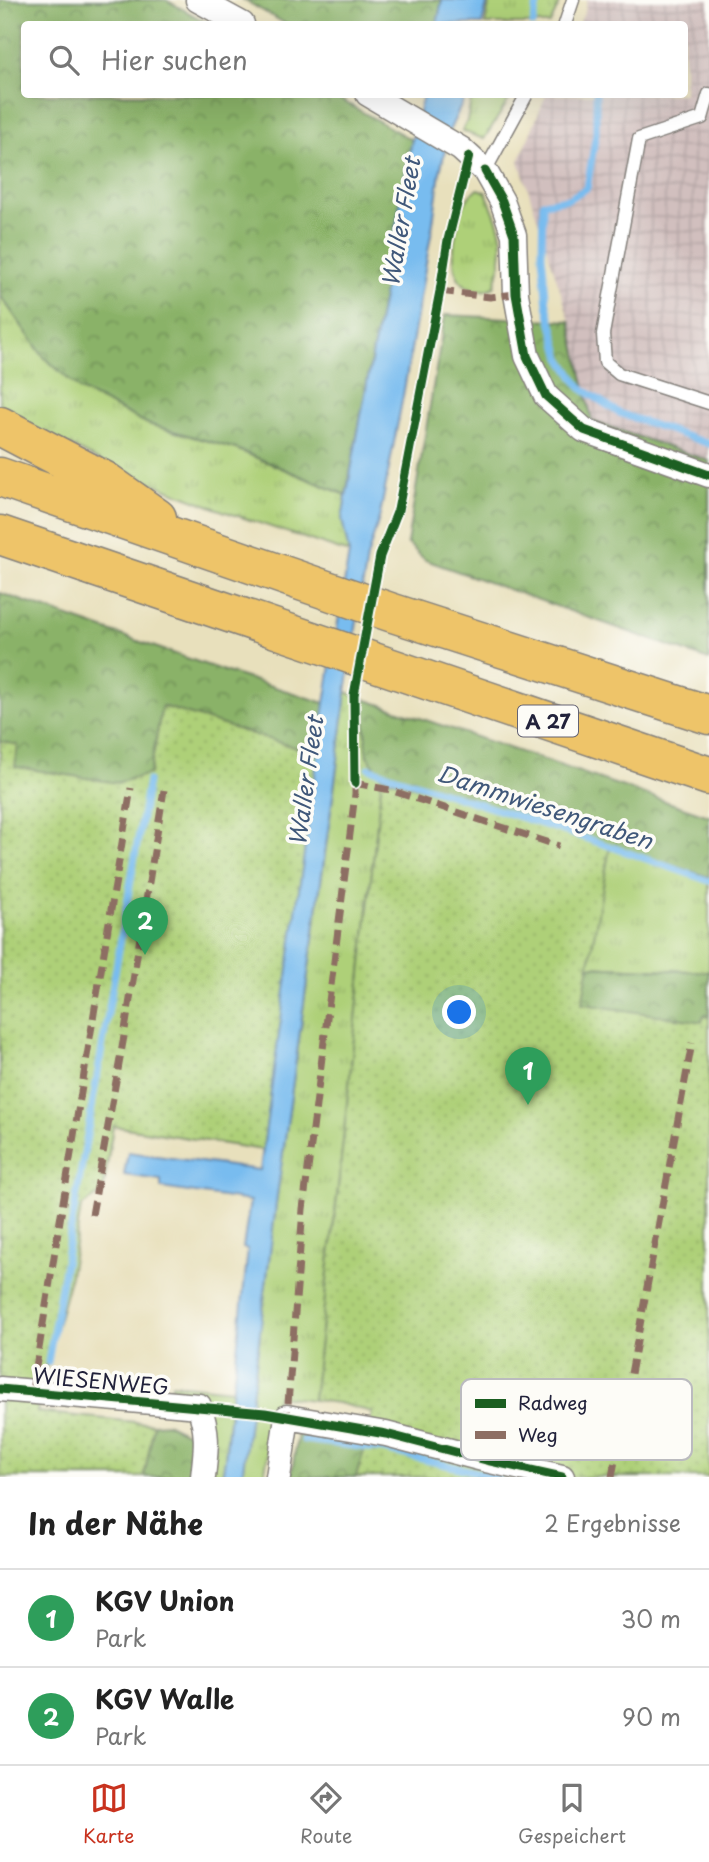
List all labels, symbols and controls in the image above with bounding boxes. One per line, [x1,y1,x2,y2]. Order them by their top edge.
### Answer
search box [21,21,688,98]
text: Hier suchen [101,40,248,79]
icon: search [45,41,83,79]
water label: Waller Fleet [371,152,429,289]
road number: A 27 [518,706,578,736]
water label: Waller Fleet [279,711,332,848]
water label: Dammwiesengraben [433,755,659,858]
pin: 2 [122,897,168,955]
your location [442,995,476,1029]
pin: 1 [505,1047,551,1105]
street label: WIESENWEG [32,1358,170,1402]
legend [461,1379,692,1460]
text: Radweg [518,1388,588,1416]
text: Weg [518,1420,558,1448]
text: In der Nähe [28,1500,203,1545]
text: 2 Ergebnisse [544,1505,681,1540]
text: KGV Union [95,1581,235,1620]
text: 1 [46,1601,57,1636]
text: 30 m [620,1601,681,1636]
text: Park [95,1620,146,1655]
text: KGV Walle [95,1679,234,1718]
text: 2 [43,1699,59,1734]
text: 90 m [622,1699,681,1734]
text: Park [95,1718,146,1753]
tab: Karte [83,1779,134,1849]
tab: Route [300,1779,352,1849]
tab: Gespeichert [518,1779,626,1849]

